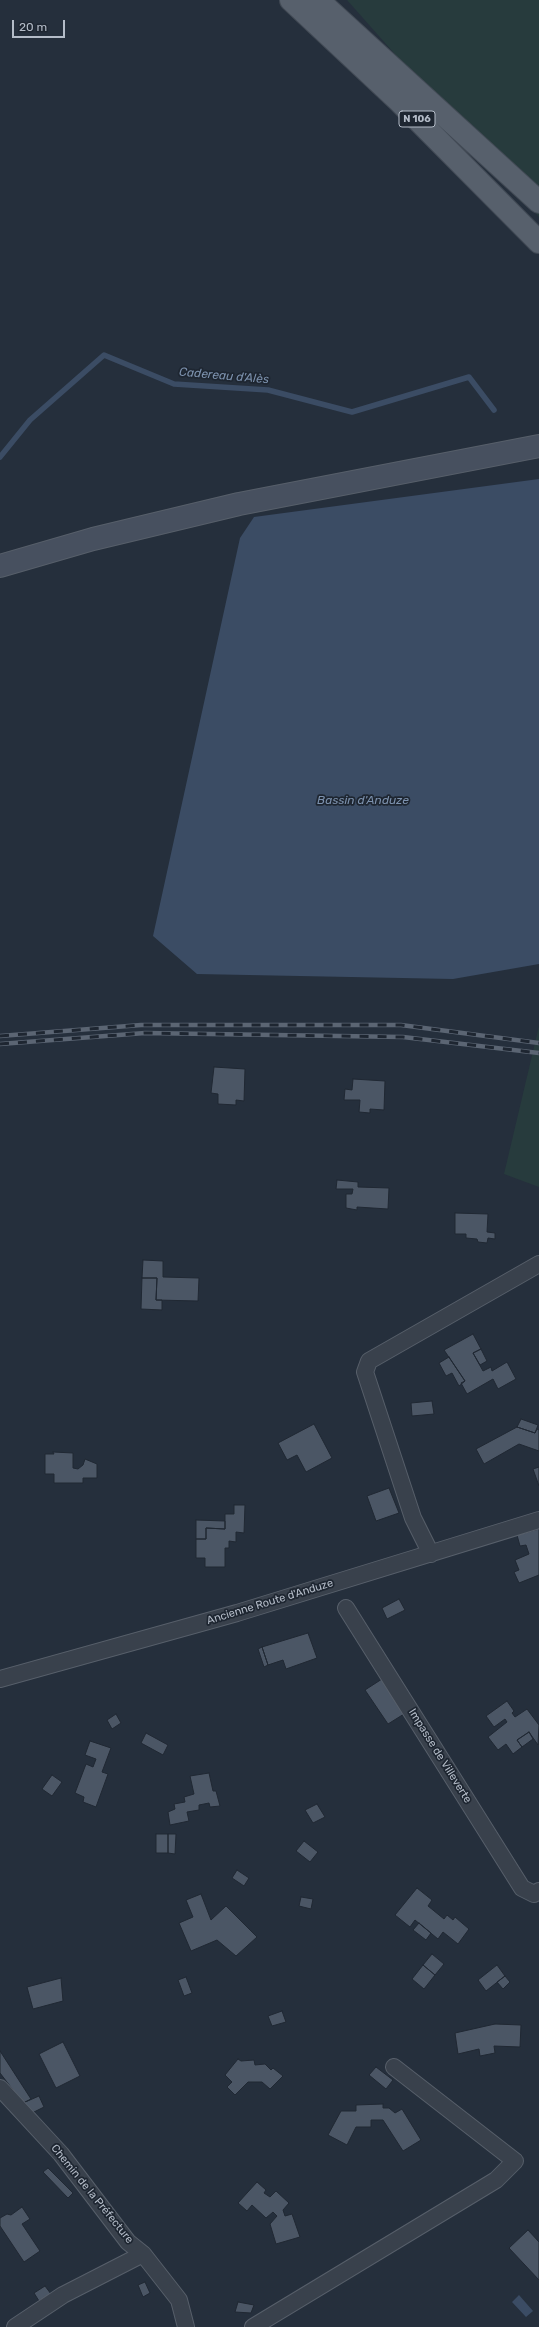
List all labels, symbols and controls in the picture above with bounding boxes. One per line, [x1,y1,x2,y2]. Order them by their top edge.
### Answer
scale bar [14,12,67,38]
text: 20 m [19,20,47,34]
road number: N 106 [399,111,435,127]
water label: Cadereau d'Alès [179,365,269,387]
water label: Bassin d'Anduze [317,794,409,808]
street label: Ancienne Route d'Anduze [205,1576,335,1628]
street label: Impasse de Villeverte [406,1706,474,1806]
street label: Chemin de la Préfecture [48,2142,136,2246]

